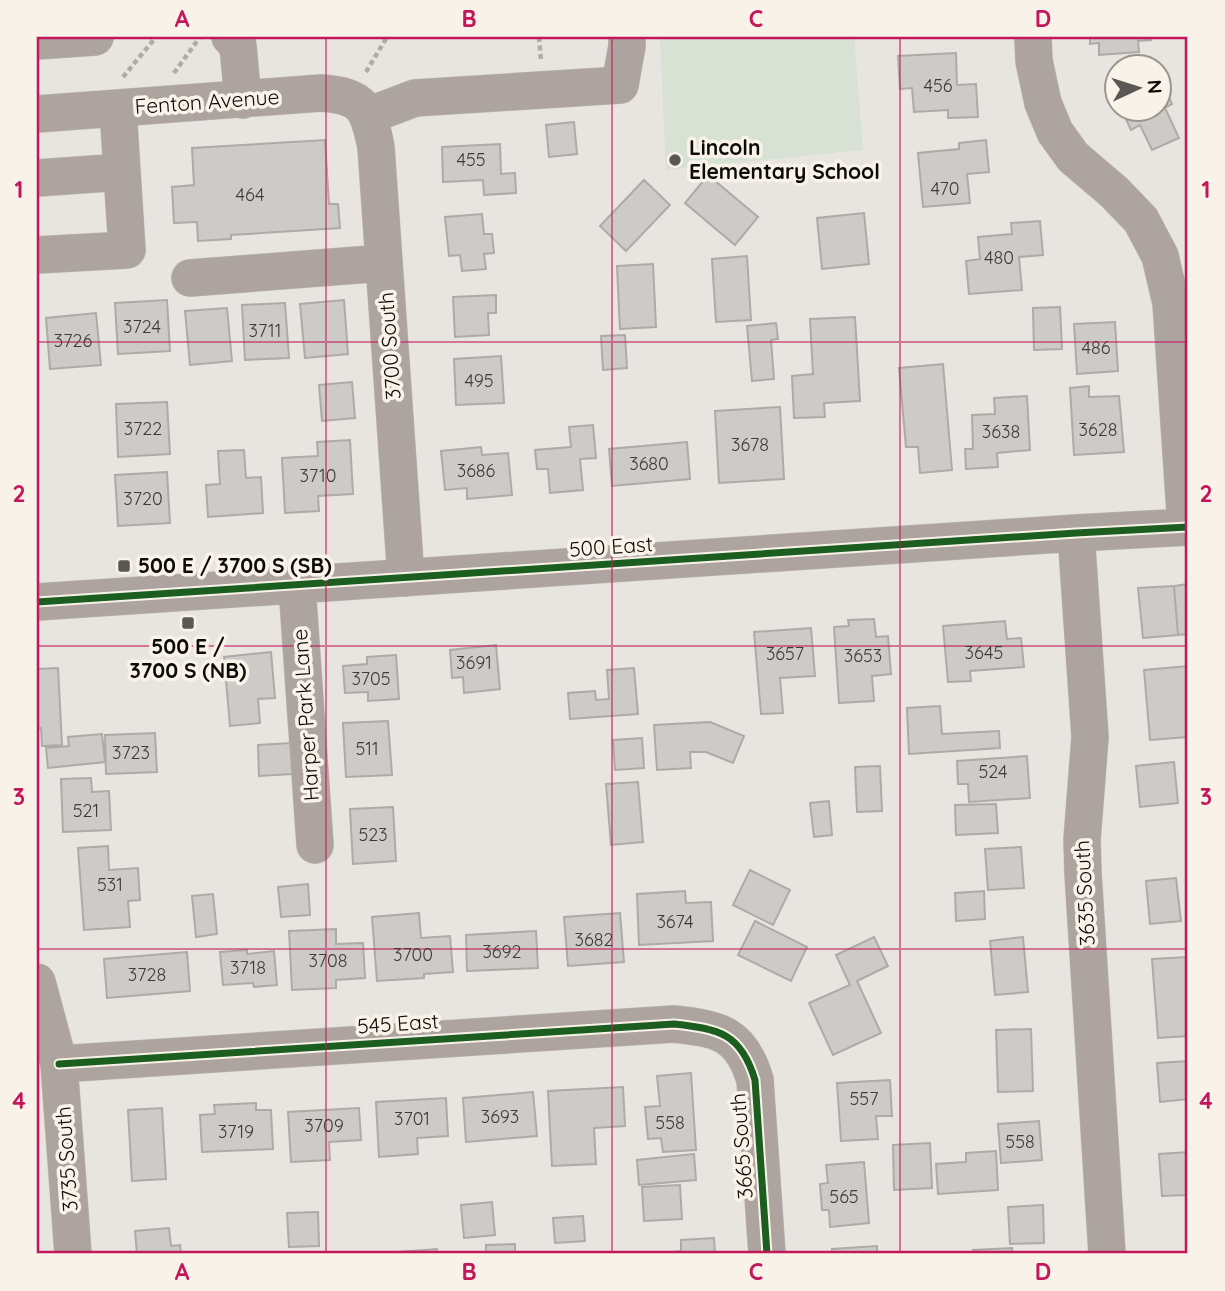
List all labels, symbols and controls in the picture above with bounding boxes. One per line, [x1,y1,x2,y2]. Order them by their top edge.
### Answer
text: A [175,4,190,33]
text: B [461,4,477,33]
text: C [749,4,763,33]
text: D [1035,4,1051,33]
north arrow [1102,52,1172,122]
house number: 456 [923,74,953,97]
text: N [1143,79,1167,95]
street label: Fenton Avenue [134,83,280,119]
place label: Lincoln Elementary School [689,134,880,184]
house number: 455 [456,148,486,171]
marker: Lincoln Elementary School [667,152,683,168]
text: 1 [15,175,23,204]
text: 1 [1202,175,1210,204]
house number: 470 [931,177,959,200]
house number: 464 [236,183,264,206]
house number: 480 [984,246,1014,269]
street label: 3700 South [372,291,406,401]
house number: 3724 [123,315,161,338]
house number: 3711 [249,319,281,342]
house number: 3726 [54,329,92,352]
house number: 486 [1082,336,1111,359]
house number: 495 [465,369,493,392]
house number: 3722 [124,417,162,440]
house number: 3628 [1079,418,1117,441]
house number: 3638 [982,420,1020,443]
house number: 3678 [731,433,769,456]
house number: 3680 [629,452,669,475]
house number: 3686 [457,459,496,482]
house number: 3710 [300,464,336,487]
text: 2 [12,479,26,508]
text: 2 [1199,479,1213,508]
house number: 3720 [123,487,163,510]
street label: 500 East [568,530,654,562]
place label: 500 E / 3700 S (SB) [138,552,332,578]
marker: 500 E / 3700 S (SB) [116,558,132,574]
marker: 500 E / 3700 S (NB) [180,615,196,631]
street label: Harper Park Lane [286,628,324,802]
place label: 500 E / 3700 S (NB) [129,633,247,683]
house number: 3645 [965,641,1003,664]
house number: 3657 [766,642,804,665]
house number: 3653 [844,644,882,667]
house number: 3691 [456,651,492,674]
house number: 3705 [351,667,391,690]
house number: 511 [355,737,379,760]
house number: 3723 [112,741,150,764]
house number: 524 [979,760,1008,783]
text: 3 [13,782,25,811]
text: 3 [1200,782,1212,811]
house number: 521 [73,799,99,822]
house number: 523 [358,823,388,846]
street label: 3635 South [1068,839,1100,947]
house number: 531 [97,873,123,896]
house number: 3674 [656,910,694,933]
house number: 3682 [575,928,613,951]
house number: 3692 [482,940,522,963]
house number: 3700 [393,943,433,966]
house number: 3708 [308,949,348,972]
house number: 3718 [230,956,266,979]
house number: 3728 [128,963,166,986]
street label: 545 East [356,1007,439,1039]
text: 4 [12,1086,26,1115]
text: 4 [1199,1086,1213,1115]
house number: 557 [850,1087,878,1110]
street label: 3665 South [724,1092,758,1200]
house number: 3693 [481,1105,519,1128]
street label: 3735 South [49,1106,83,1213]
house number: 3701 [394,1107,430,1130]
house number: 558 [655,1111,685,1134]
house number: 3709 [304,1114,344,1137]
house number: 3719 [218,1120,254,1143]
house number: 558 [1005,1130,1035,1153]
house number: 565 [829,1185,859,1208]
text: A [175,1257,190,1286]
text: B [461,1257,477,1286]
text: C [749,1257,763,1286]
text: D [1035,1257,1051,1286]

